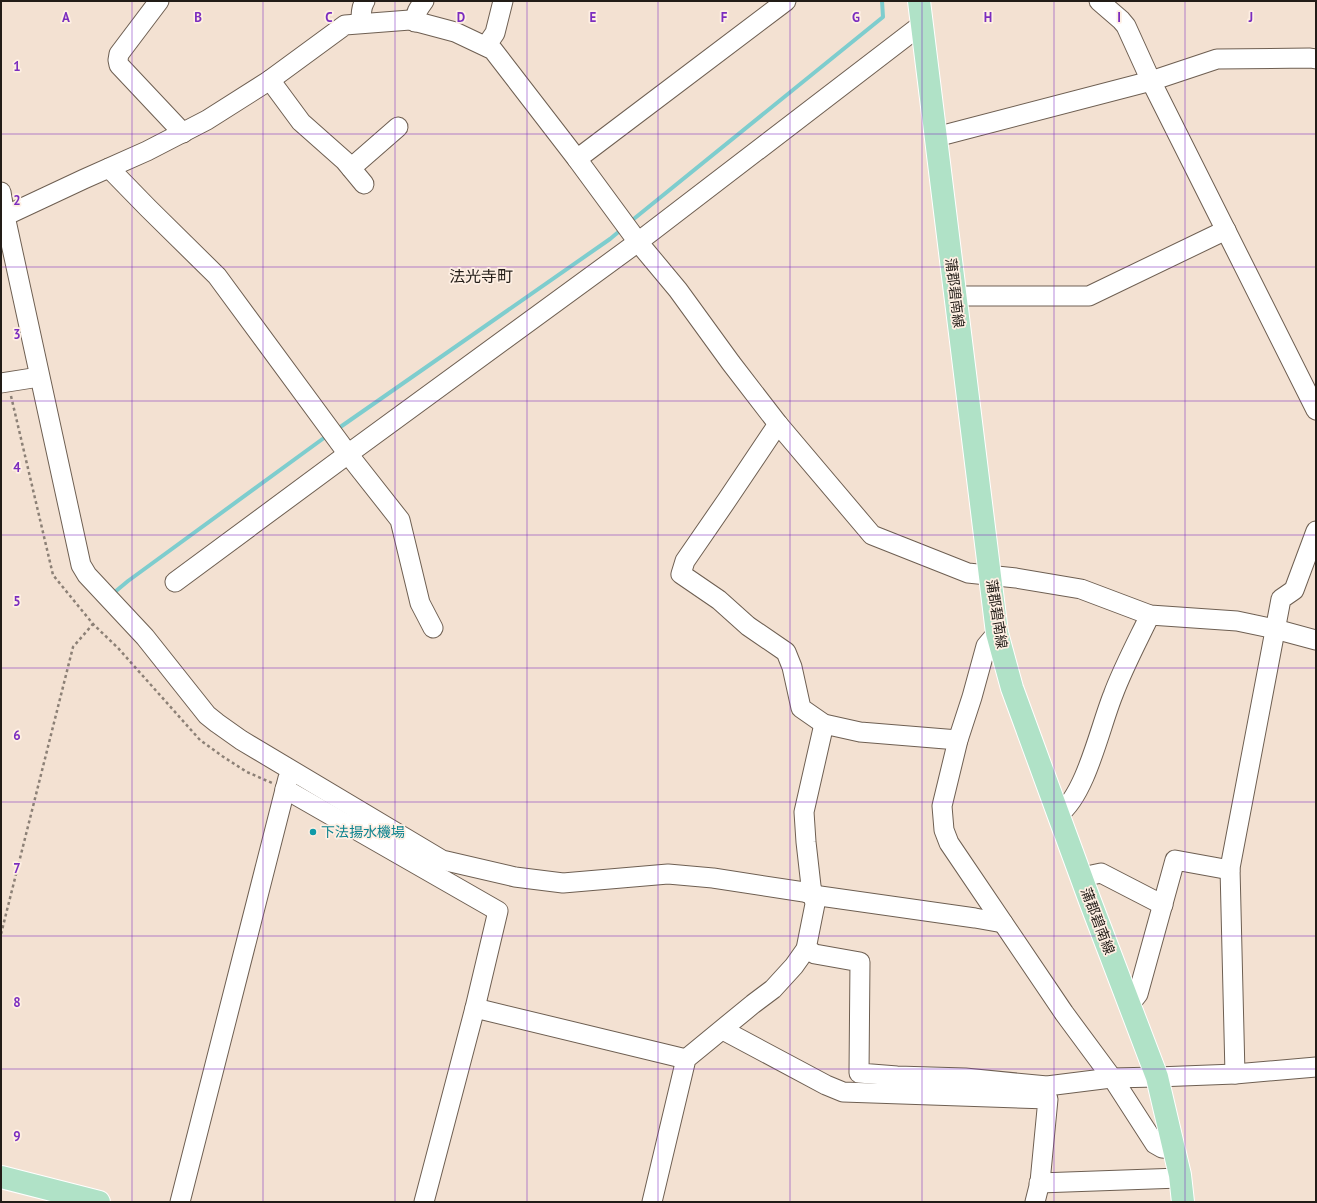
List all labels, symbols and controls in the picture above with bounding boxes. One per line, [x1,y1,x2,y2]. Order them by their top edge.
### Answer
text: A [62,9,70,26]
text: B [194,9,202,26]
text: C [325,9,333,26]
text: D [457,9,465,26]
text: E [590,9,597,26]
text: F [721,9,728,26]
text: G [852,9,860,26]
text: H [984,9,992,26]
text: I [1117,9,1121,26]
text: J [1248,9,1253,26]
text: 1 [13,58,21,75]
text: 2 [13,192,21,209]
street label: 蒲郡碧南線 [942,257,968,329]
district label: 法光寺町 [449,266,513,286]
text: 3 [13,326,21,343]
text: 4 [13,459,21,476]
street label: 蒲郡碧南線 [983,578,1011,650]
text: 5 [13,593,21,610]
text: 6 [13,727,21,744]
place label: 下法揚水機場 [321,823,405,841]
marker: 下法揚水機場 [308,827,318,837]
text: 7 [13,860,21,877]
street label: 蒲郡碧南線 [1077,885,1119,957]
text: 8 [13,994,21,1011]
text: 9 [13,1128,21,1145]

